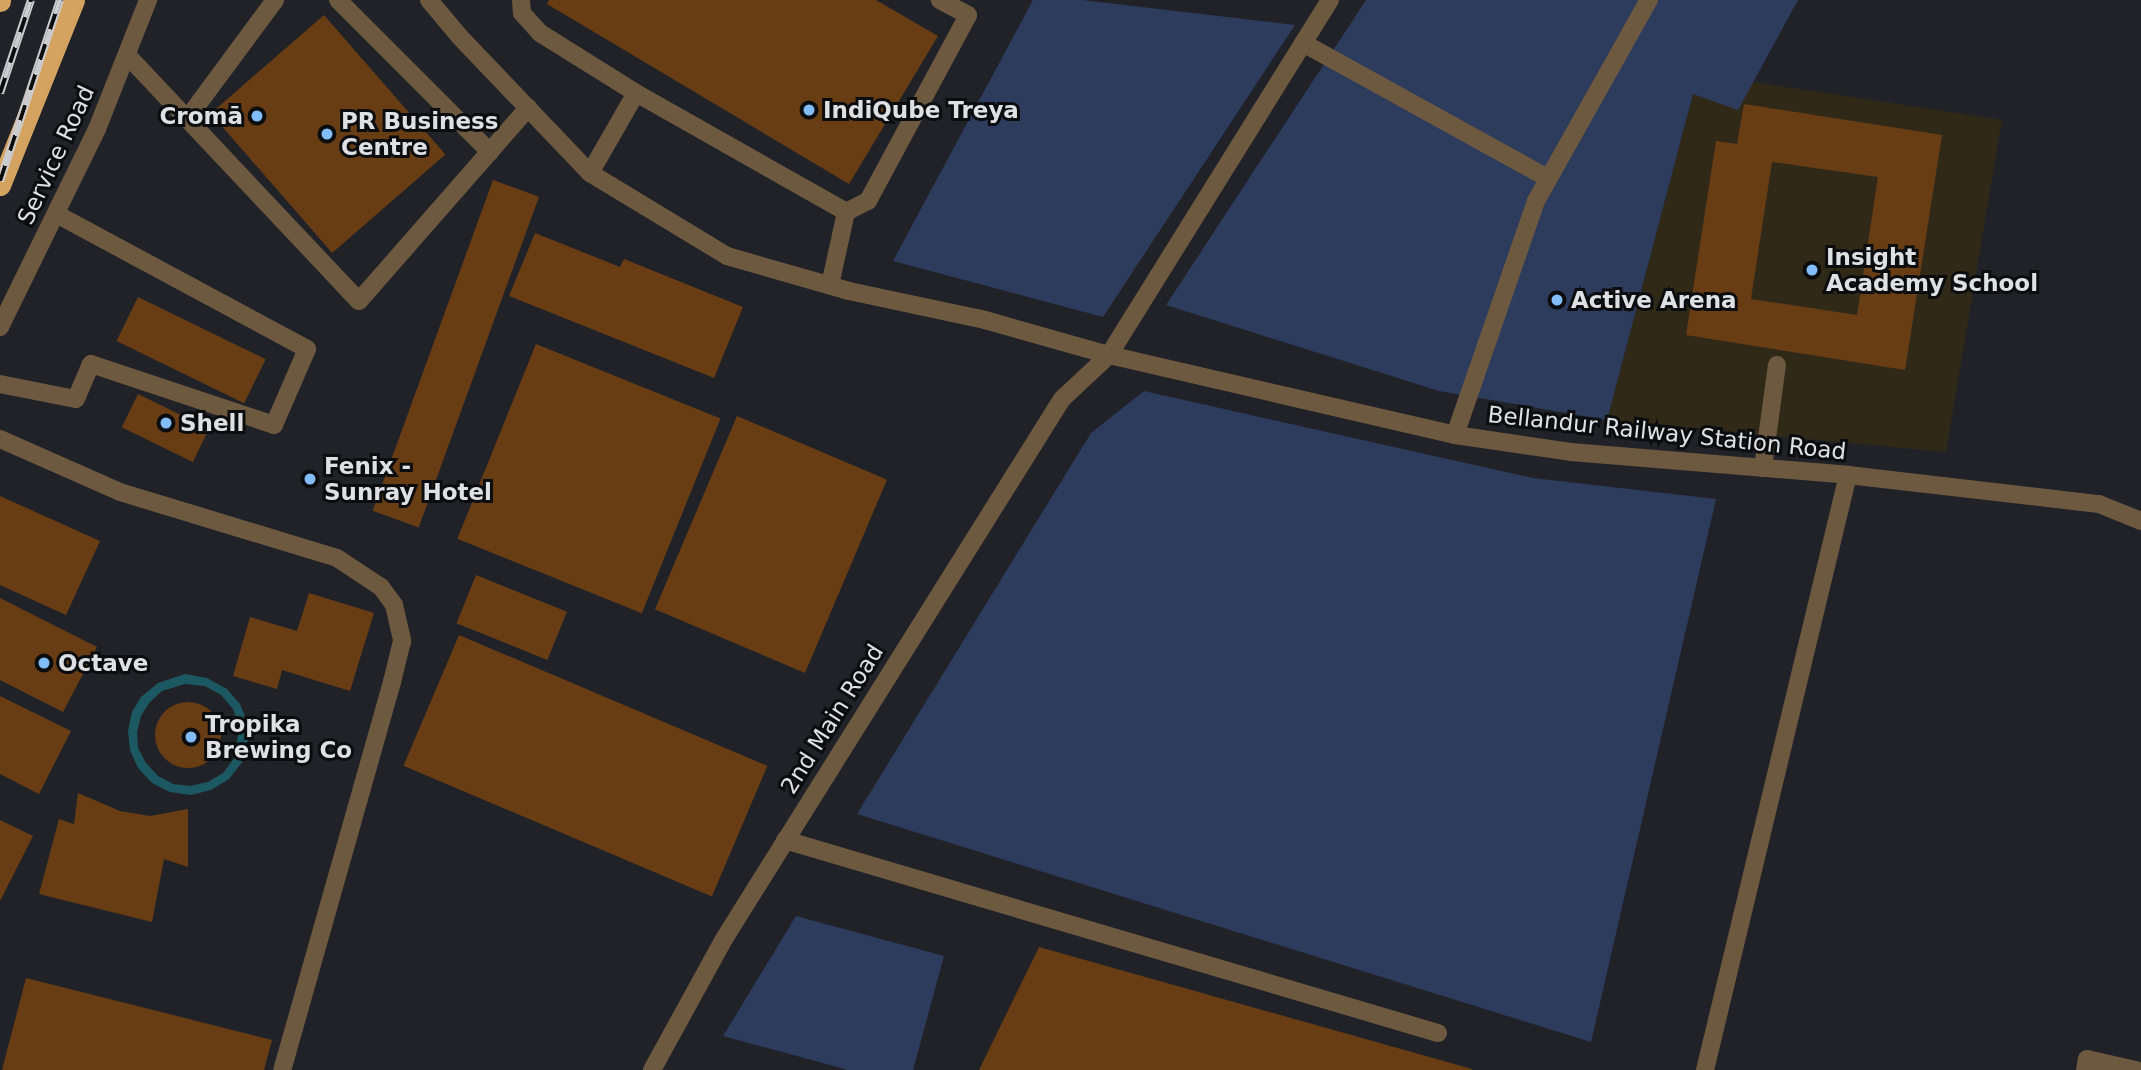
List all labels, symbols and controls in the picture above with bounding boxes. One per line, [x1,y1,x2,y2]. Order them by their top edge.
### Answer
street label: Service Road [12,81,100,229]
place label: IndiQube Treya [823,96,1019,124]
place label: Cromā [159,102,243,130]
marker: IndiQube Treya [801,102,817,118]
place label: PR Business Centre [341,107,498,161]
marker: Cromā [249,108,265,124]
marker: PR Business Centre [319,126,335,142]
place label: Insight Academy School [1826,243,2038,297]
marker: Insight Academy School [1804,262,1820,278]
place label: Active Arena [1571,286,1737,314]
marker: Active Arena [1549,292,1565,308]
street label: Bellandur Railway Station Road [1486,400,1848,466]
place label: Shell [180,409,244,437]
marker: Shell [158,415,174,431]
place label: Fenix - Sunray Hotel [324,452,492,506]
marker: Fenix - Sunray Hotel [302,471,318,487]
street label: 2nd Main Road [775,639,889,799]
place label: Octave [58,649,148,677]
marker: Octave [36,655,52,671]
place label: Tropika Brewing Co [205,710,352,764]
marker: Tropika Brewing Co [183,729,199,745]

